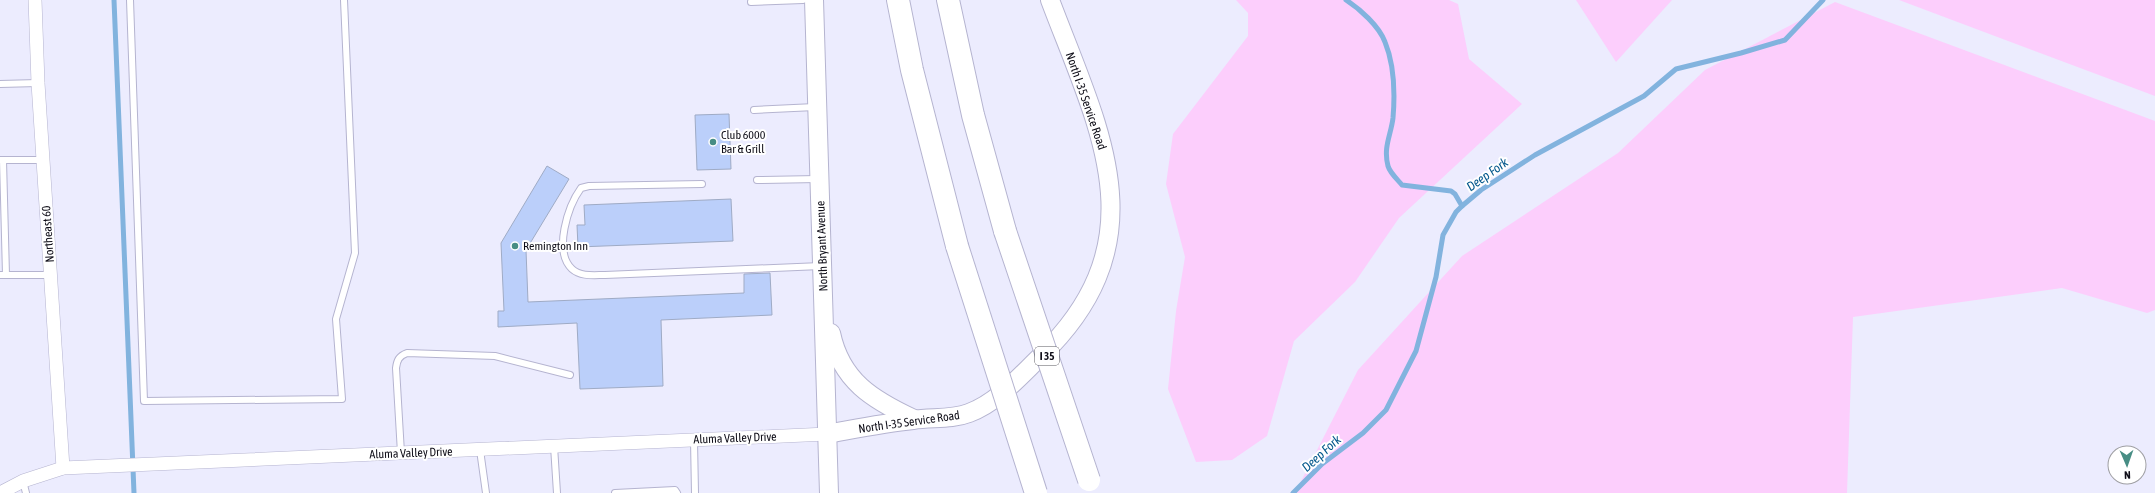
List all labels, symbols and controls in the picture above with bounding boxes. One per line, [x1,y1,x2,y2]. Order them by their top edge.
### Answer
street label: North I-35 Service Road [1063,50,1109,152]
place label: Club 6000 Bar & Grill [721,128,766,156]
marker: Club 6000 Bar & Grill [708,137,718,147]
water label: Deep Fork [1464,155,1511,194]
street label: North Bryant Avenue [813,200,831,292]
street label: Northeast 60 [39,205,57,263]
place label: Remington Inn [523,239,588,253]
marker: Remington Inn [510,241,520,251]
road number: I 35 [1035,347,1059,365]
street label: North I-35 Service Road [857,408,961,436]
street label: Aluma Valley Drive [693,430,777,446]
water label: Deep Fork [1299,432,1344,475]
street label: Aluma Valley Drive [369,445,453,461]
north arrow [2107,445,2147,485]
text: N [2124,469,2131,481]

